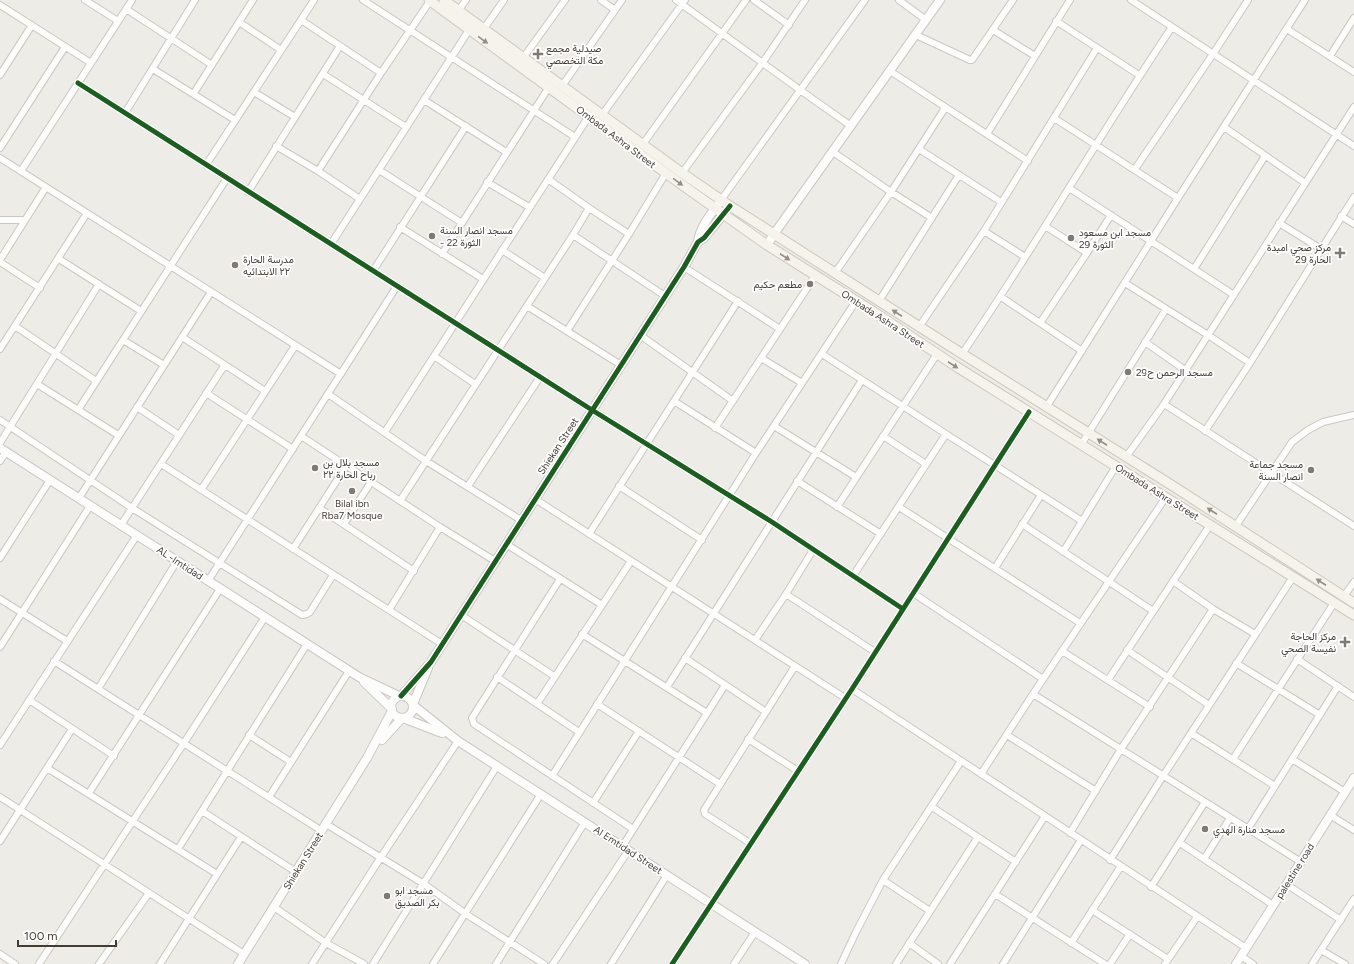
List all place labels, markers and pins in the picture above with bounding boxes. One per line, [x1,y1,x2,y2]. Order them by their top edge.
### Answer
place label: صيدلية مجمع مكة التخصصي [546,42,603,69]
marker: صيدلية مجمع مكة التخصصي [533,49,543,59]
place label: مسجد انصار السنة - الثورة 22 [440,224,513,249]
place label: مسجد ابن مسعود الثورة 29 [1079,226,1151,251]
marker: مسجد انصار السنة - الثورة 22 [427,231,437,241]
marker: مسجد ابن مسعود الثورة 29 [1066,233,1076,243]
place label: مركز صحي امبدة الحارة 29 [1267,241,1331,266]
marker: مركز صحي امبدة الحارة 29 [1334,247,1346,259]
place label: مدرسة الحارة ٢٢ الابتدائيه [243,253,294,278]
marker: مدرسة الحارة ٢٢ الابتدائيه [230,260,240,270]
place label: مطعم حكيم [754,278,802,291]
marker: مطعم حكيم [805,279,815,289]
place label: مسجد الرحمن ح29 [1136,366,1213,379]
marker: مسجد الرحمن ح29 [1123,367,1133,377]
place label: مسجد بلال بن رباح الحارة ٢٢ [323,456,379,481]
place label: مسجد جماعة انصار السنة [1249,458,1303,483]
marker: مسجد بلال بن رباح الحارة ٢٢ [310,463,320,473]
marker: مسجد جماعة انصار السنة [1306,465,1316,475]
marker: Bilal ibn Rba7 Mosque [347,486,357,496]
place label: Bilal ibn Rba7 Mosque [322,497,383,522]
place label: مركز الحاجة نفيسة الصحي [1281,630,1336,657]
marker: مركز الحاجة نفيسة الصحي [1339,636,1351,648]
place label: مسجد منارة الهدي [1213,823,1285,838]
marker: مسجد منارة الهدي [1200,824,1210,834]
place label: مسجد ابو بكر الصديق [395,884,439,909]
marker: مسجد ابو بكر الصديق [382,891,392,901]

